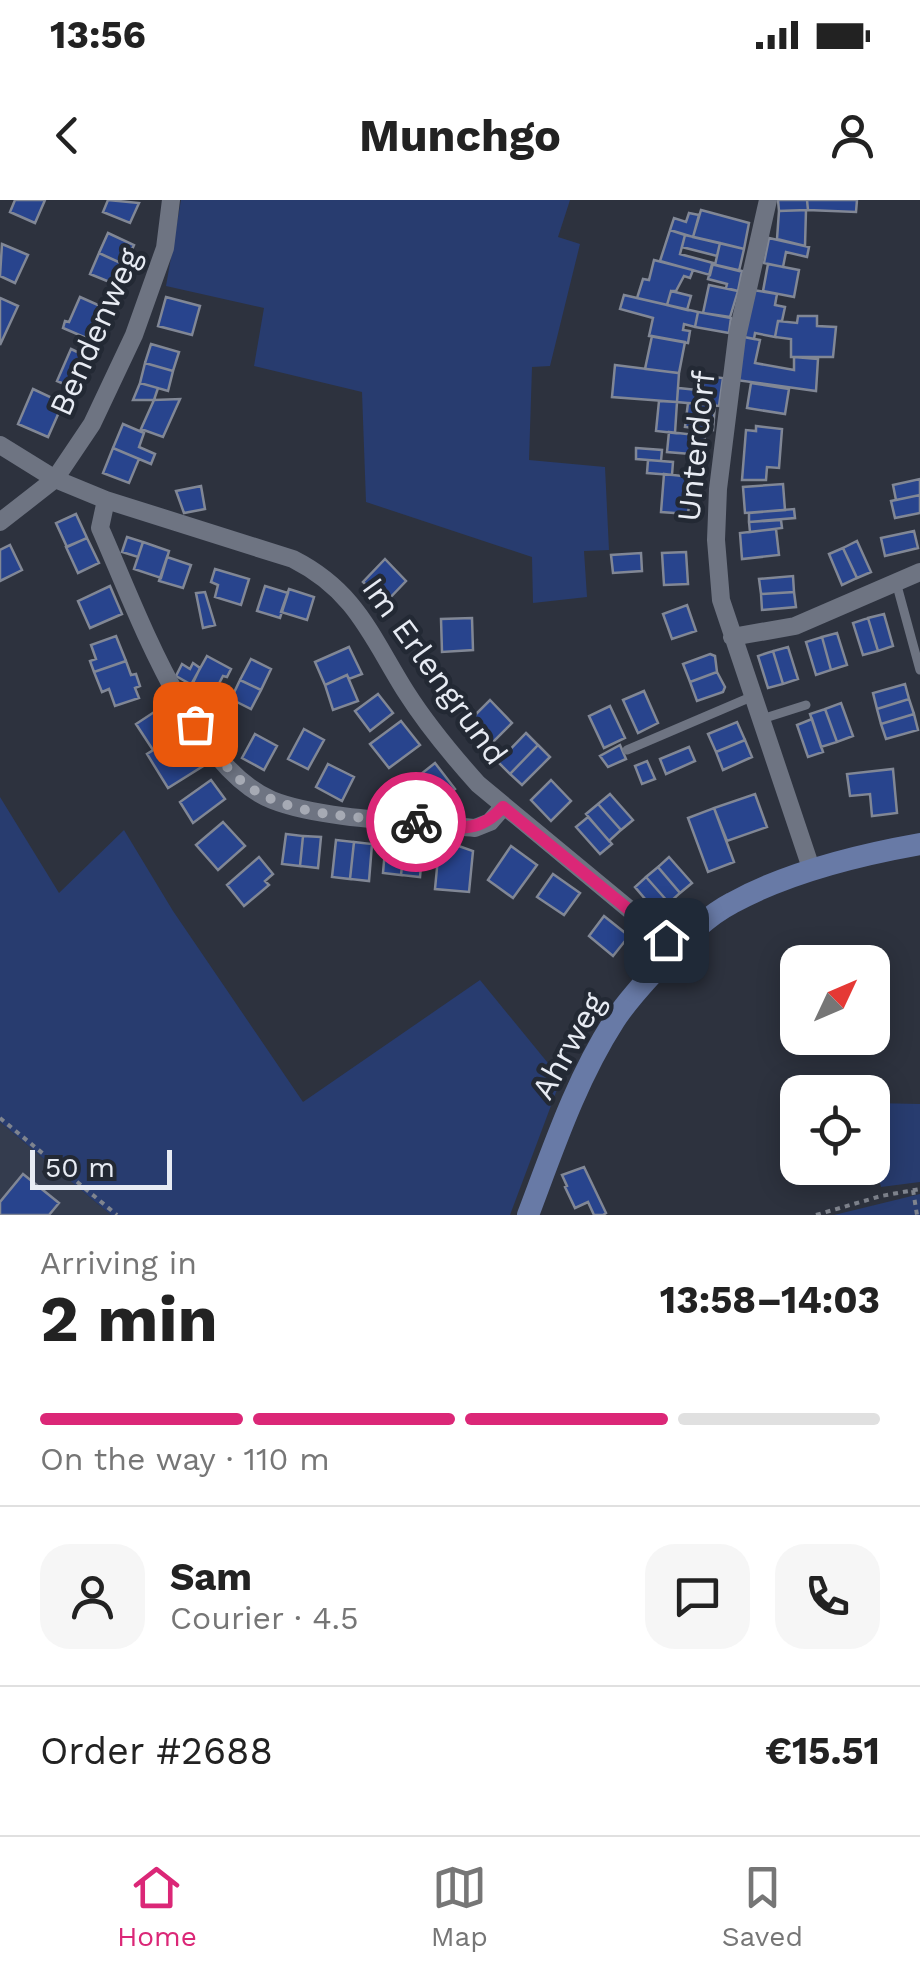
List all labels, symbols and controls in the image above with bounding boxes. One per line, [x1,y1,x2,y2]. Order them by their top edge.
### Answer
text: 13:56 [50,13,146,57]
icon: back [40,108,95,163]
icon: person [825,108,880,163]
text: Munchgo [359,109,561,162]
street label: Bendenweg [41,242,149,421]
street label: Unterdorf [669,368,723,523]
street label: Im Erlengrund [354,570,516,772]
pin [153,682,238,767]
icon: bag [168,697,223,752]
courier [366,772,466,872]
icon: bike [389,795,444,850]
pin [624,898,709,983]
icon: home [639,913,694,968]
north arrow [780,945,890,1055]
map controls [780,945,890,1185]
street label: Ahrweg [523,985,613,1106]
button: locate [780,1075,890,1185]
scale bar [30,1145,172,1190]
text: 50 m [45,1151,115,1184]
text: Arriving in [40,1244,197,1282]
text: 13:58–14:03 [660,1278,880,1322]
text: 2 min [40,1281,218,1357]
text: On the way · 110 m [40,1440,330,1478]
button: person [40,1544,145,1649]
button: chat [645,1544,750,1649]
button: phone [775,1544,880,1649]
text: Sam [170,1555,252,1599]
text: Courier · 4.5 [170,1599,359,1637]
text: Order #2688 [40,1729,273,1773]
text: €15.51 [765,1729,880,1773]
tab: Home [117,1860,197,1953]
tab: Map [431,1860,488,1953]
tab: Saved [722,1860,803,1953]

